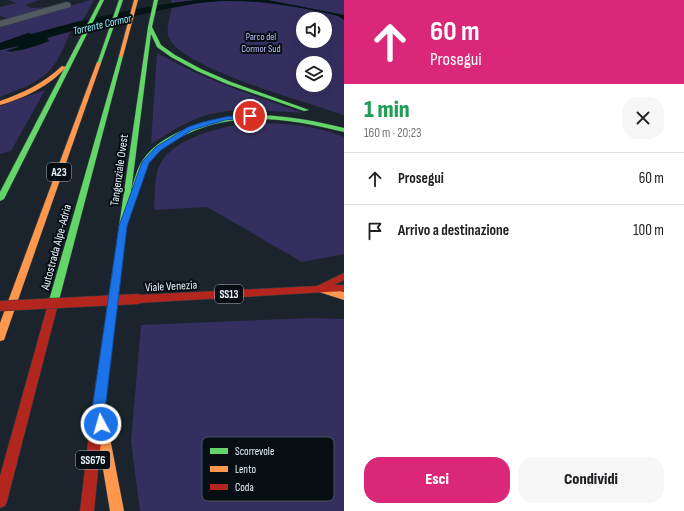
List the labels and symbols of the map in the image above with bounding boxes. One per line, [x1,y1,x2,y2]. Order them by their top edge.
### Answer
water label: Torrente Cormor [72,11,133,38]
park label: Parco del Cormor Sud [241,31,281,55]
pin [233,99,267,133]
street label: Tangenziale Ovest [107,133,132,207]
road number: A23 [47,163,71,181]
street label: Autostrada Alpe-Adria [38,202,75,292]
street label: Viale Venezia [145,278,198,295]
road number: SS13 [215,285,243,303]
position arrow [80,403,122,445]
legend [202,437,334,501]
text: Scorrevole [235,445,274,458]
road number: SS676 [76,451,110,469]
text: Lento [235,463,256,476]
text: Coda [235,481,254,494]

